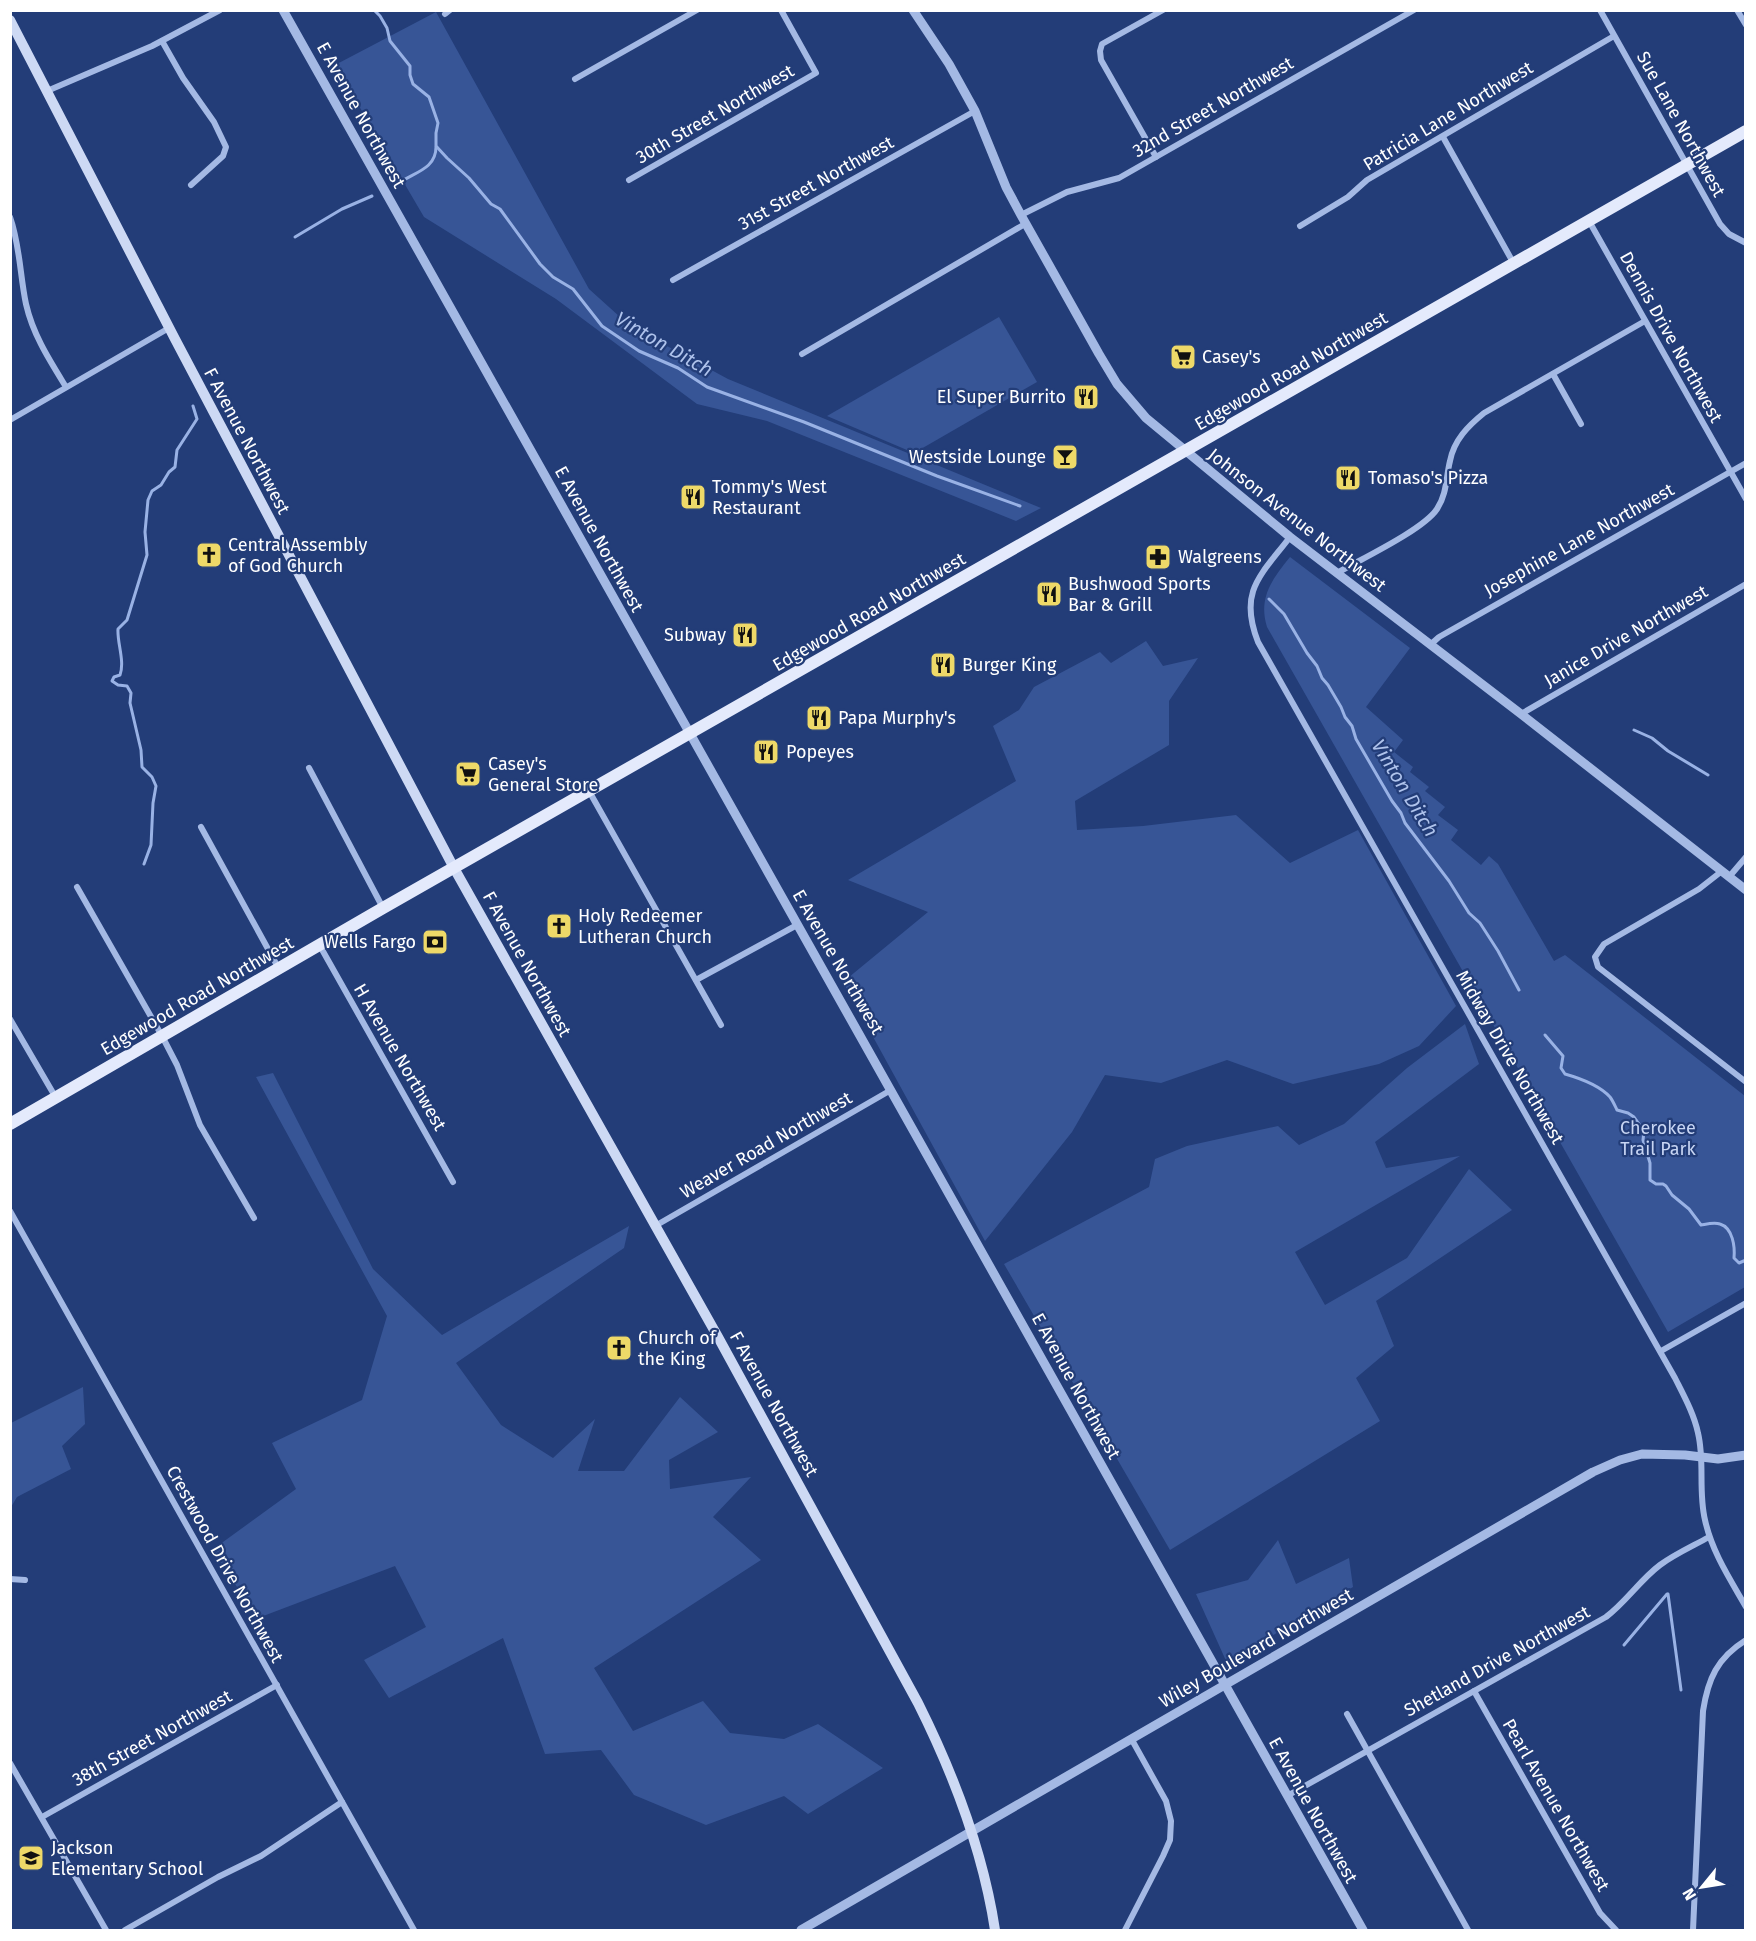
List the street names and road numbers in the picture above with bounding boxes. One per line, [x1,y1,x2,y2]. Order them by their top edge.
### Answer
street label: E Avenue Northwest [312,38,410,192]
street label: Sue Lane Northwest [1632,47,1730,201]
street label: 32nd Street Northwest [1129,52,1298,162]
street label: Patricia Lane Northwest [1359,56,1537,175]
street label: 30th Street Northwest [632,60,798,168]
street label: 31st Street Northwest [735,131,898,235]
street label: Dennis Drive Northwest [1615,248,1727,427]
street label: Edgewood Road Northwest [1191,306,1392,435]
street label: F Avenue Northwest [199,364,295,518]
street label: Johnson Avenue Northwest [1203,444,1391,597]
street label: E Avenue Northwest [550,462,648,616]
street label: Josephine Lane Northwest [1480,478,1678,601]
street label: Edgewood Road Northwest [769,547,970,676]
street label: Janice Drive Northwest [1540,580,1712,692]
street label: E Avenue Northwest [788,886,889,1039]
street label: F Avenue Northwest [478,888,576,1041]
street label: Edgewood Road Northwest [97,931,298,1060]
street label: Midway Drive Northwest [1451,966,1569,1148]
street label: H Avenue Northwest [349,980,451,1135]
street label: Weaver Road Northwest [676,1087,856,1203]
street label: E Avenue Northwest [1027,1309,1125,1463]
street label: F Avenue Northwest [725,1328,823,1481]
street label: Crestwood Drive Northwest [162,1462,289,1667]
street label: Wiley Boulevard Northwest [1155,1583,1357,1713]
street label: Shetland Drive Northwest [1400,1600,1594,1721]
street label: 38th Street Northwest [68,1685,236,1791]
street label: Pearl Avenue Northwest [1498,1715,1615,1895]
street label: E Avenue Northwest [1264,1733,1362,1887]

